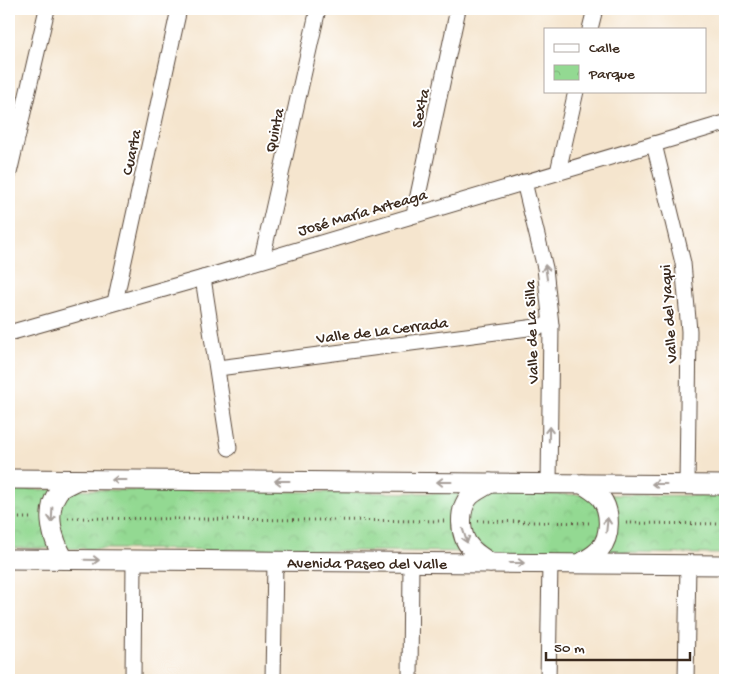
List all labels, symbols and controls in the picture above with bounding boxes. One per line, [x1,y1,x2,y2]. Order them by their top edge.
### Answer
legend [544,28,706,92]
text: Calle [589,40,620,58]
text: Parque [588,66,635,84]
street label: Sexta [409,86,436,130]
street label: Quinta [262,106,291,155]
street label: Cuarta [119,127,148,177]
street label: José María Arteaga [296,187,431,242]
street label: Valle del Yaqui [658,264,683,365]
one-way arrow [540,265,550,281]
street label: Valle de La Silla [522,279,545,385]
street label: Valle de La Cerrada [315,315,450,350]
one-way arrow [545,427,554,443]
one-way arrow [111,475,128,485]
one-way arrow [274,476,290,486]
one-way arrow [436,478,452,487]
one-way arrow [651,479,668,489]
one-way arrow [47,507,56,523]
one-way arrow [602,518,612,534]
one-way arrow [461,528,470,543]
one-way arrow [84,555,100,565]
street label: Avenida Paseo del Valle [287,555,448,576]
one-way arrow [509,558,525,568]
scale bar [546,629,690,661]
text: 50 m [554,640,585,658]

